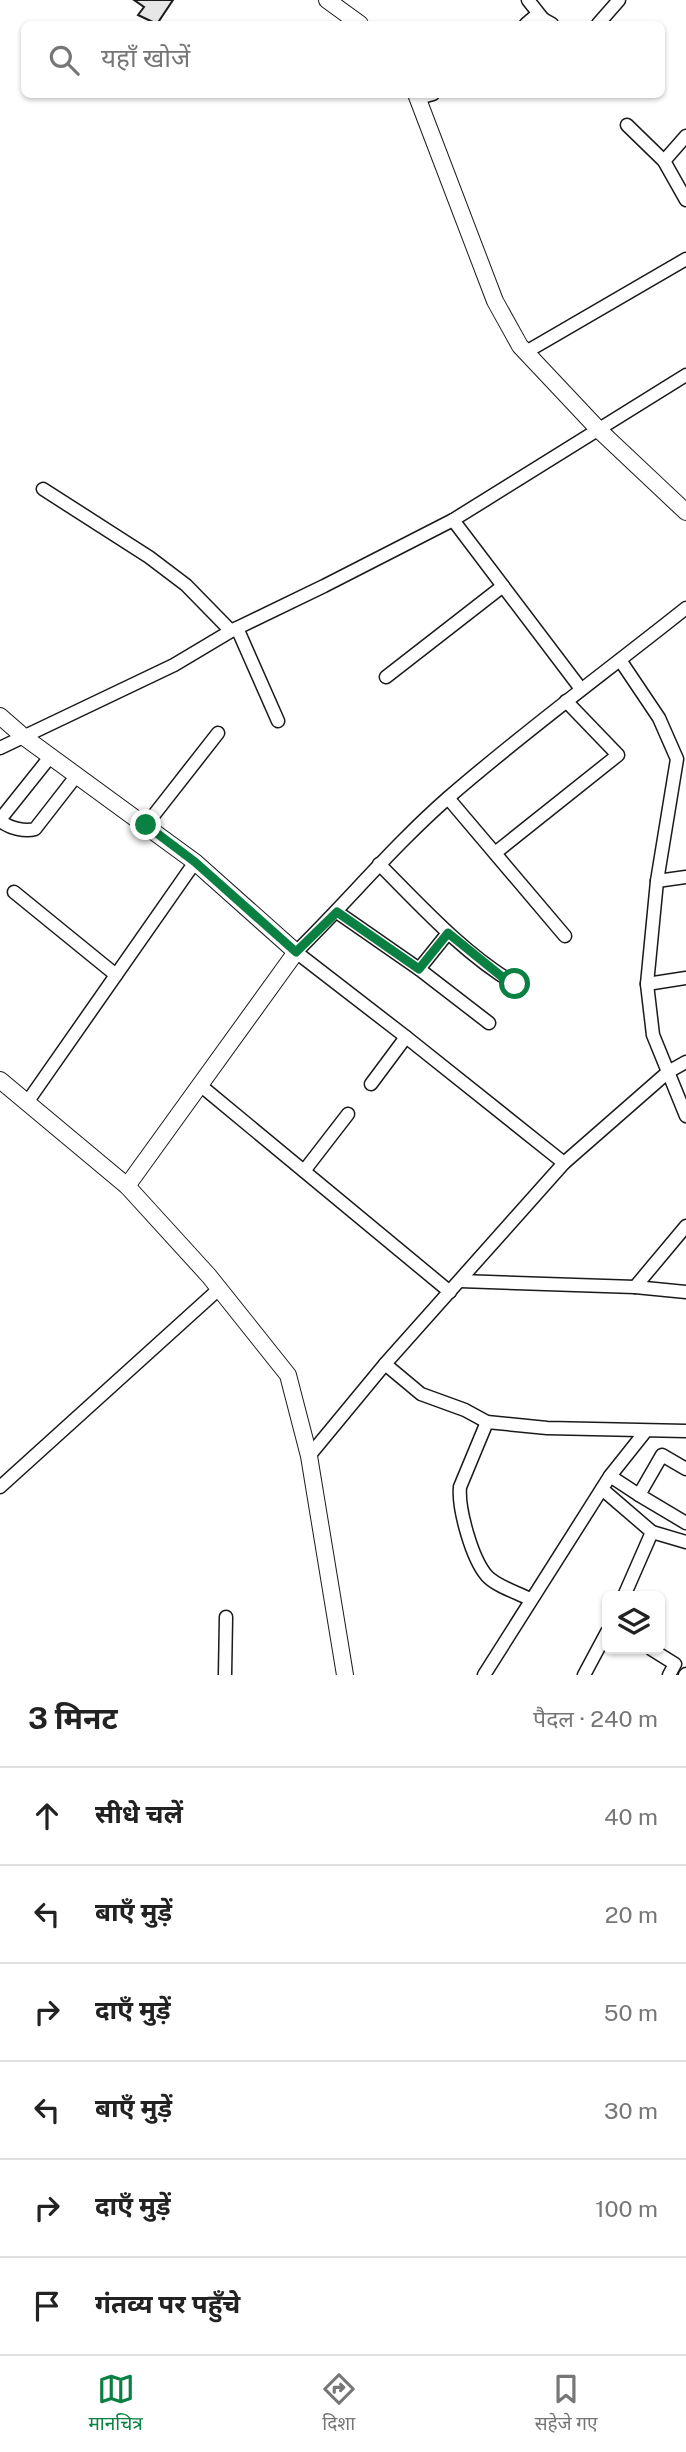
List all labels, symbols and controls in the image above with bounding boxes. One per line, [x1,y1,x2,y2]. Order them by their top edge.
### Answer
search box [21,21,665,98]
icon: search [45,41,83,79]
text: यहाँ खोजें [101,42,190,73]
route end [130,809,161,840]
route start [499,968,530,999]
map controls [602,1591,665,1654]
button: layers [602,1591,665,1654]
text: 3 मिनट [28,1700,118,1736]
text: पैदल · 240 m [533,1705,658,1732]
icon: ahead [28,1797,66,1835]
text: सीधे चलें [95,1798,183,1829]
text: 40 m [604,1803,658,1830]
icon: left [28,1895,66,1933]
text: बाएँ मुड़ें [95,1896,172,1927]
text: 20 m [605,1901,658,1928]
icon: right [28,1993,66,2031]
text: दाएँ मुड़ें [95,1994,171,2025]
text: 50 m [604,1999,658,2026]
icon: left [28,2091,66,2129]
text: बाएँ मुड़ें [95,2092,172,2123]
text: 30 m [604,2097,658,2124]
icon: right [28,2189,66,2227]
text: दाएँ मुड़ें [95,2190,171,2221]
text: 100 m [595,2195,658,2222]
icon: arrive [28,2287,66,2325]
text: गंतव्य पर पहुँचे [95,2288,240,2319]
tab: मानचित्र [88,2370,143,2438]
tab: दिशा [320,2370,358,2438]
tab: सहेजे गए [535,2370,598,2438]

